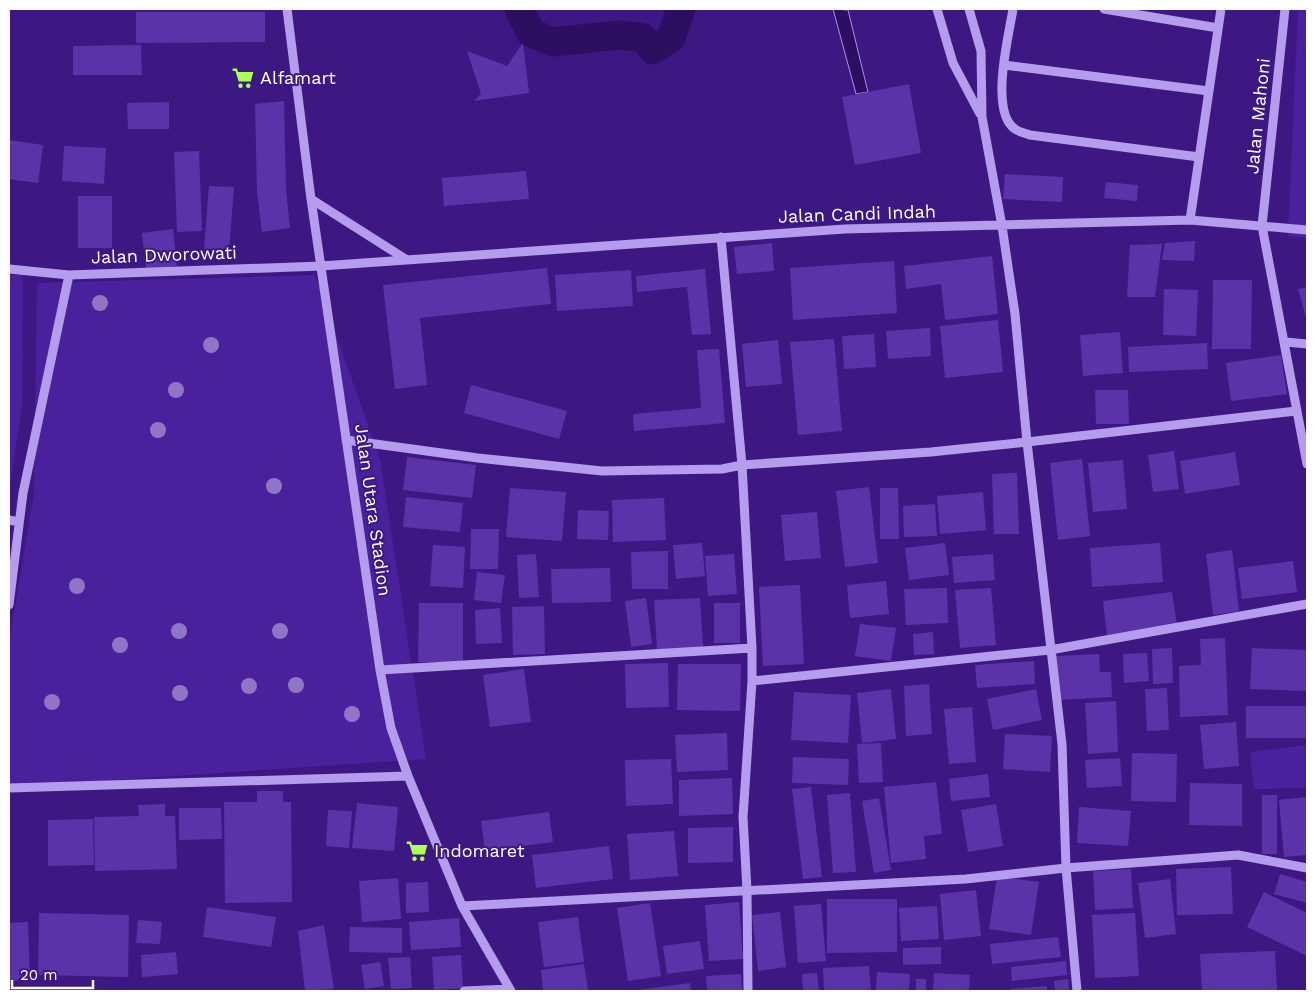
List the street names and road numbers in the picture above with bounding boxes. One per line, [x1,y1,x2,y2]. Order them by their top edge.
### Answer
street label: Jalan Mahoni [1241,57,1274,175]
street label: Jalan Candi Indah [778,200,936,227]
street label: Jalan Dworowati [91,241,237,268]
street label: Jalan Utara Stadion [351,422,396,597]

